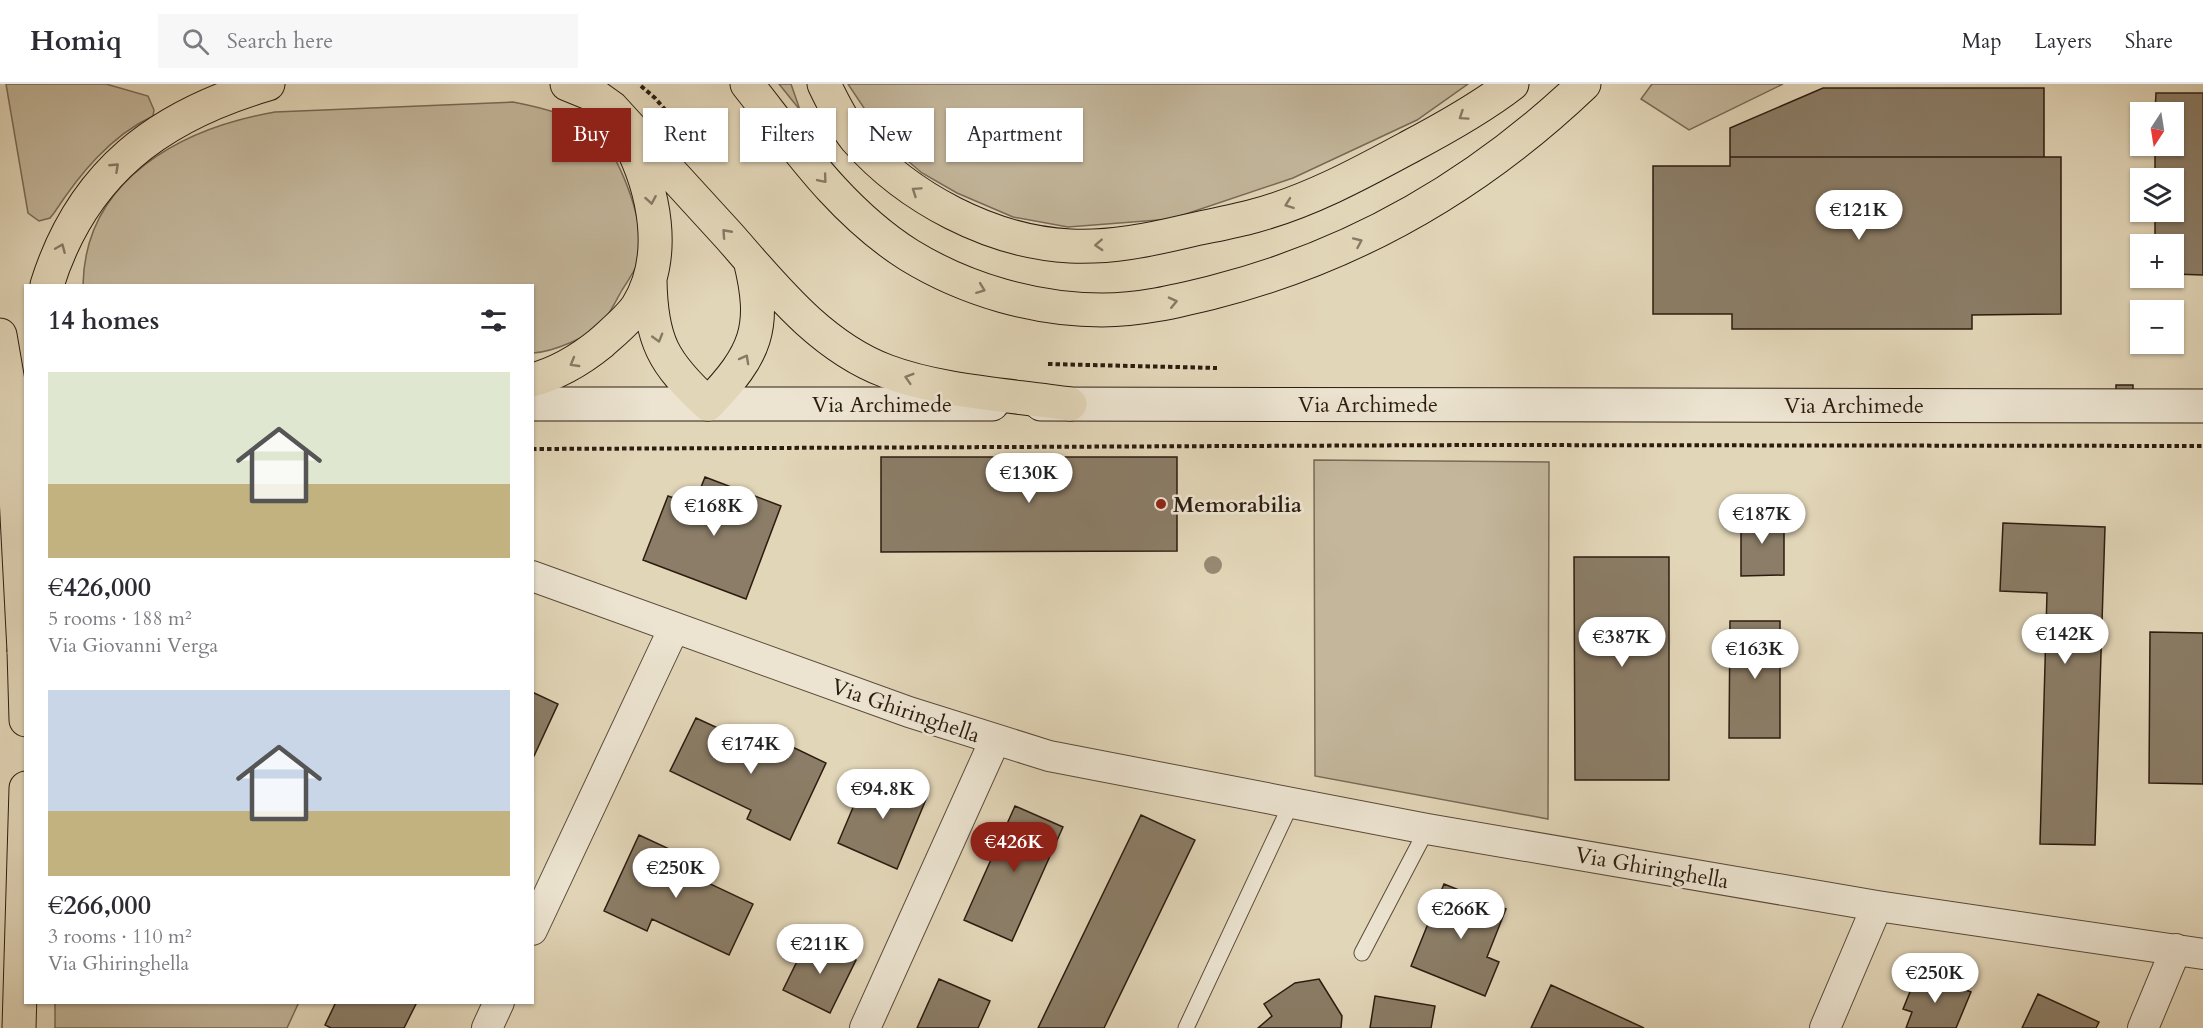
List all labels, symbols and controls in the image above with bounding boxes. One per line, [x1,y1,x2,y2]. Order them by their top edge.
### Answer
search box [158,14,578,68]
text: Homiq [30,22,122,60]
icon: search [179,25,212,58]
text: Search here [227,26,333,56]
text: Map [1962,27,2002,56]
text: Layers [2035,27,2092,56]
text: Share [2125,27,2173,56]
north arrow [2130,102,2184,156]
map controls [2130,102,2184,354]
chip: Buy [552,108,631,162]
chip: Rent [643,108,728,162]
chip: Filters [740,108,836,162]
chip: New [848,108,934,162]
chip: Apartment [946,108,1083,162]
one-way arrow [1459,109,1470,120]
one-way arrow [108,163,118,174]
button: layers [2130,168,2184,222]
one-way arrow [815,172,826,183]
one-way arrow [911,187,922,198]
pin: €121K [1817,190,1901,241]
one-way arrow [645,195,657,205]
text: €121K [1830,196,1888,223]
one-way arrow [1284,197,1295,209]
one-way arrow [722,229,733,240]
button: + [2130,234,2184,288]
one-way arrow [1351,237,1362,249]
one-way arrow [1095,238,1104,251]
one-way arrow [54,244,66,255]
one-way arrow [975,281,986,294]
one-way arrow [1167,297,1177,310]
button: − [2130,300,2184,354]
text: 14 homes [48,303,159,338]
icon: filters [477,304,510,337]
one-way arrow [651,332,663,343]
one-way arrow [570,355,580,367]
one-way arrow [738,355,749,365]
one-way arrow [904,373,915,385]
street label: Via Archimede [812,390,952,420]
street label: Via Archimede [1298,390,1438,420]
street label: Via Archimede [1784,391,1924,421]
icon: home [225,411,333,519]
pin: €130K [987,453,1071,504]
text: €130K [1000,459,1058,486]
pin: €168K [672,486,756,537]
place label: Memorabilia [1173,490,1302,520]
text: €168K [685,492,743,519]
pin: €187K [1720,494,1804,545]
marker: Memorabilia [1154,497,1168,511]
text: €187K [1733,500,1791,527]
text: €426,000 [48,570,151,605]
text: 5 rooms · 188 m² [48,605,192,632]
pin: €142K [2023,614,2107,665]
pin: €387K [1580,617,1664,668]
text: €142K [2036,620,2094,647]
text: €387K [1593,623,1651,650]
pin: €163K [1713,629,1797,680]
text: Via Giovanni Verga [48,632,218,659]
text: €163K [1726,635,1784,662]
street label: Via Ghiringhella [827,671,984,751]
pin: €174K [709,724,793,775]
icon: home [225,729,333,837]
text: €174K [722,730,780,757]
pin: €94.8K [834,769,932,820]
text: €94.8K [851,775,915,802]
pin: €426K [972,822,1056,873]
text: €426K [985,828,1043,855]
street label: Via Ghiringhella [1573,840,1731,896]
pin: €250K [634,848,718,899]
text: €250K [647,854,705,881]
text: €266,000 [48,888,151,923]
pin: €266K [1419,889,1503,940]
text: €266K [1432,895,1490,922]
text: 3 rooms · 110 m² [48,923,192,950]
pin: €211K [778,924,862,975]
text: €211K [791,930,849,957]
text: Via Ghiringhella [48,950,189,977]
pin: €250K [1893,953,1977,1004]
text: €250K [1906,959,1964,986]

